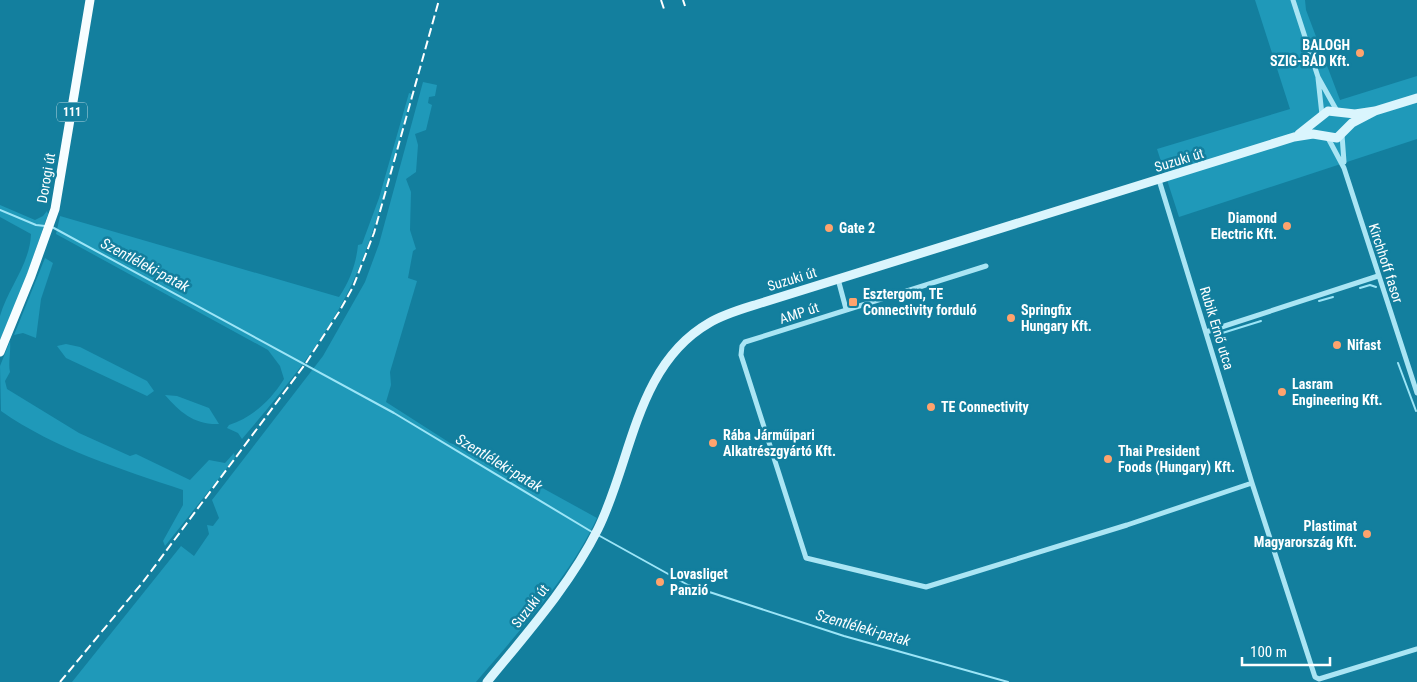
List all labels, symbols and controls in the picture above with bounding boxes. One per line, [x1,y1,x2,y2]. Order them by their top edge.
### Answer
place label: BALOGH SZIG-BÁD Kft. [1270,37,1350,69]
marker: BALOGH SZIG-BÁD Kft. [1354,47,1366,59]
road number: 111 [57,102,87,121]
street label: Suzuki út [1152,145,1206,175]
street label: Dorogi út [34,152,58,204]
place label: Diamond Electric Kft. [1211,210,1277,242]
place label: Gate 2 [839,220,875,236]
marker: Diamond Electric Kft. [1281,220,1293,232]
street label: Kirchhoff fasor [1366,221,1406,305]
marker: Gate 2 [823,222,835,234]
water label: Szentléleki-patak [98,234,193,296]
street label: Suzuki út [765,264,819,294]
street label: Rubik Ernő utca [1197,284,1237,372]
place label: Esztergom, TE Connectivity forduló [863,286,977,318]
marker: Esztergom, TE Connectivity forduló [847,296,859,308]
street label: AMP út [777,299,821,327]
place label: Springfix Hungary Kft. [1021,302,1092,334]
marker: Springfix Hungary Kft. [1005,312,1017,324]
place label: Nifast [1347,337,1381,353]
marker: Nifast [1331,339,1343,351]
place label: Lasram Engineering Kft. [1292,376,1383,408]
marker: Lasram Engineering Kft. [1276,386,1288,398]
place label: TE Connectivity [941,399,1029,415]
marker: TE Connectivity [925,401,937,413]
place label: Rába Járműipari Alkatrészgyártó Kft. [723,427,836,459]
water label: Szentléleki-patak [452,430,546,496]
marker: Rába Járműipari Alkatrészgyártó Kft. [707,437,719,449]
place label: Thai President Foods (Hungary) Kft. [1118,443,1235,476]
marker: Thai President Foods (Hungary) Kft. [1102,453,1114,465]
place label: Plastimat Magyarország Kft. [1254,518,1357,550]
marker: Plastimat Magyarország Kft. [1361,528,1373,540]
place label: Lovasliget Panzió [670,566,728,598]
marker: Lovasliget Panzió [654,576,666,588]
street label: Suzuki út [508,581,552,631]
water label: Szentléleki-patak [814,606,913,650]
scale bar [1242,634,1330,666]
text: 100 m [1250,643,1287,661]

